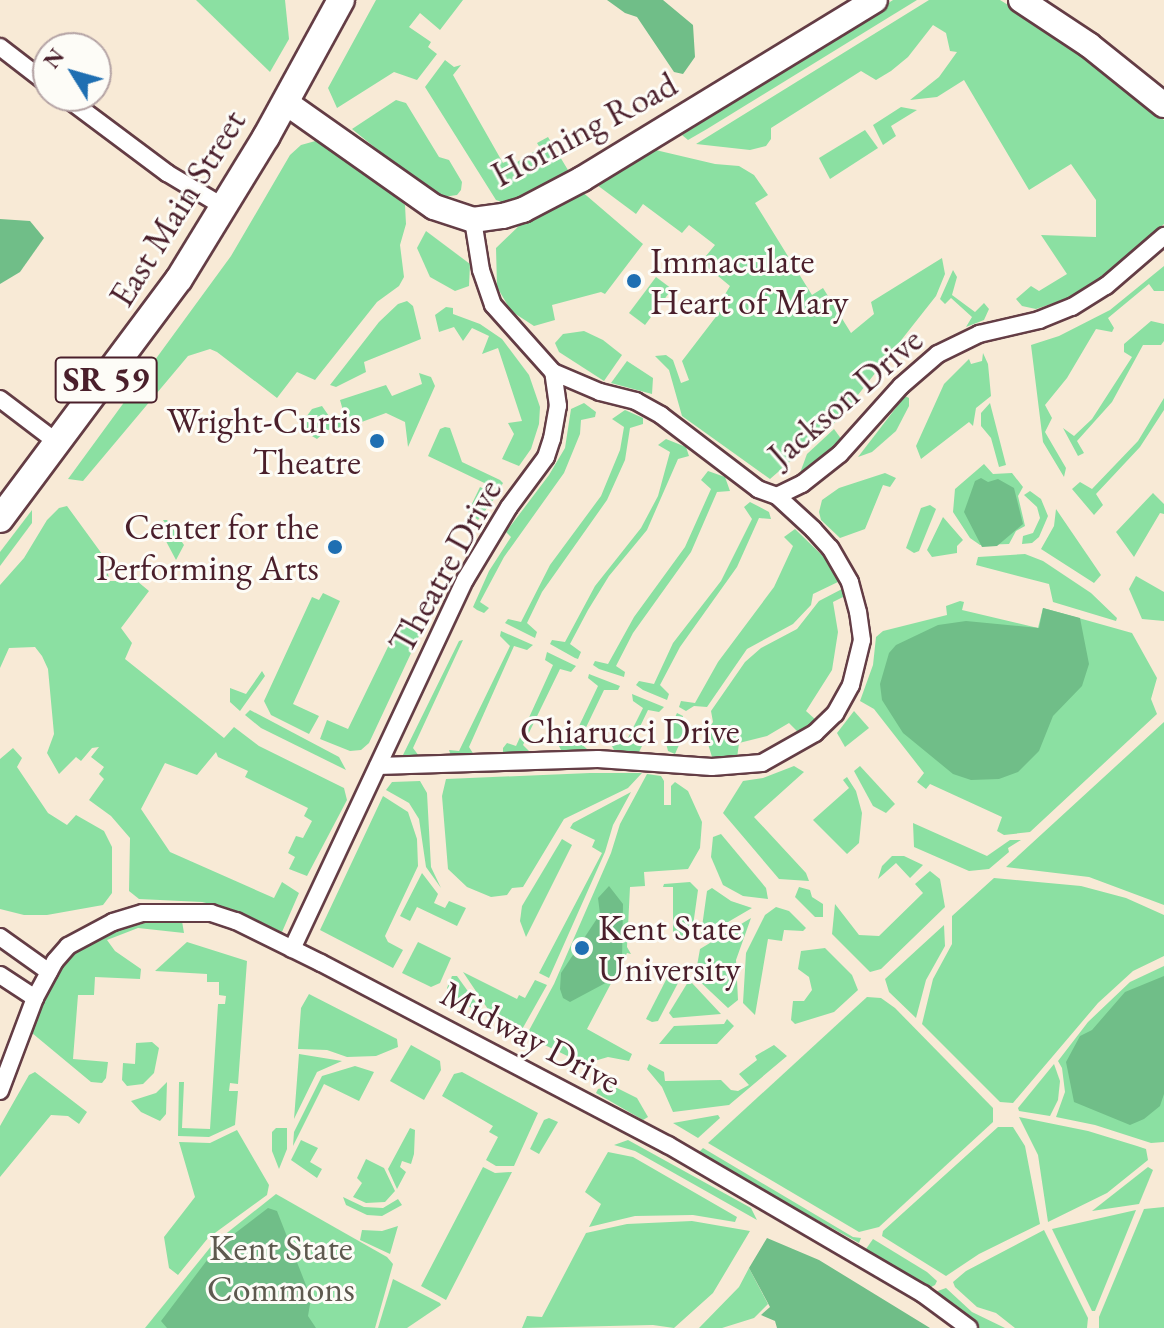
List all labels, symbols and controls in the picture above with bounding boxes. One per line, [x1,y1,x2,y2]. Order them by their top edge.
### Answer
north arrow [32,32,112,112]
text: N [37,43,71,74]
street label: Horning Road [484,62,684,196]
street label: East Main Street [99,102,255,314]
place label: Immaculate Heart of Mary [650,238,848,323]
marker: Immaculate Heart of Mary [625,272,643,290]
street label: Jackson Drive [759,318,931,476]
road number: SR 59 [54,350,158,410]
place label: Wright-Curtis Theatre [167,398,361,483]
marker: Wright-Curtis Theatre [368,432,386,450]
street label: Theatre Drive [379,471,511,661]
place label: Center for the Performing Arts [96,504,319,589]
marker: Center for the Performing Arts [326,538,344,556]
street label: Chiarucci Drive [520,709,740,753]
place label: Kent State University [598,905,742,990]
marker: Kent State University [573,939,591,957]
street label: Midway Drive [434,972,628,1102]
park label: Kent State Commons [207,1225,355,1310]

